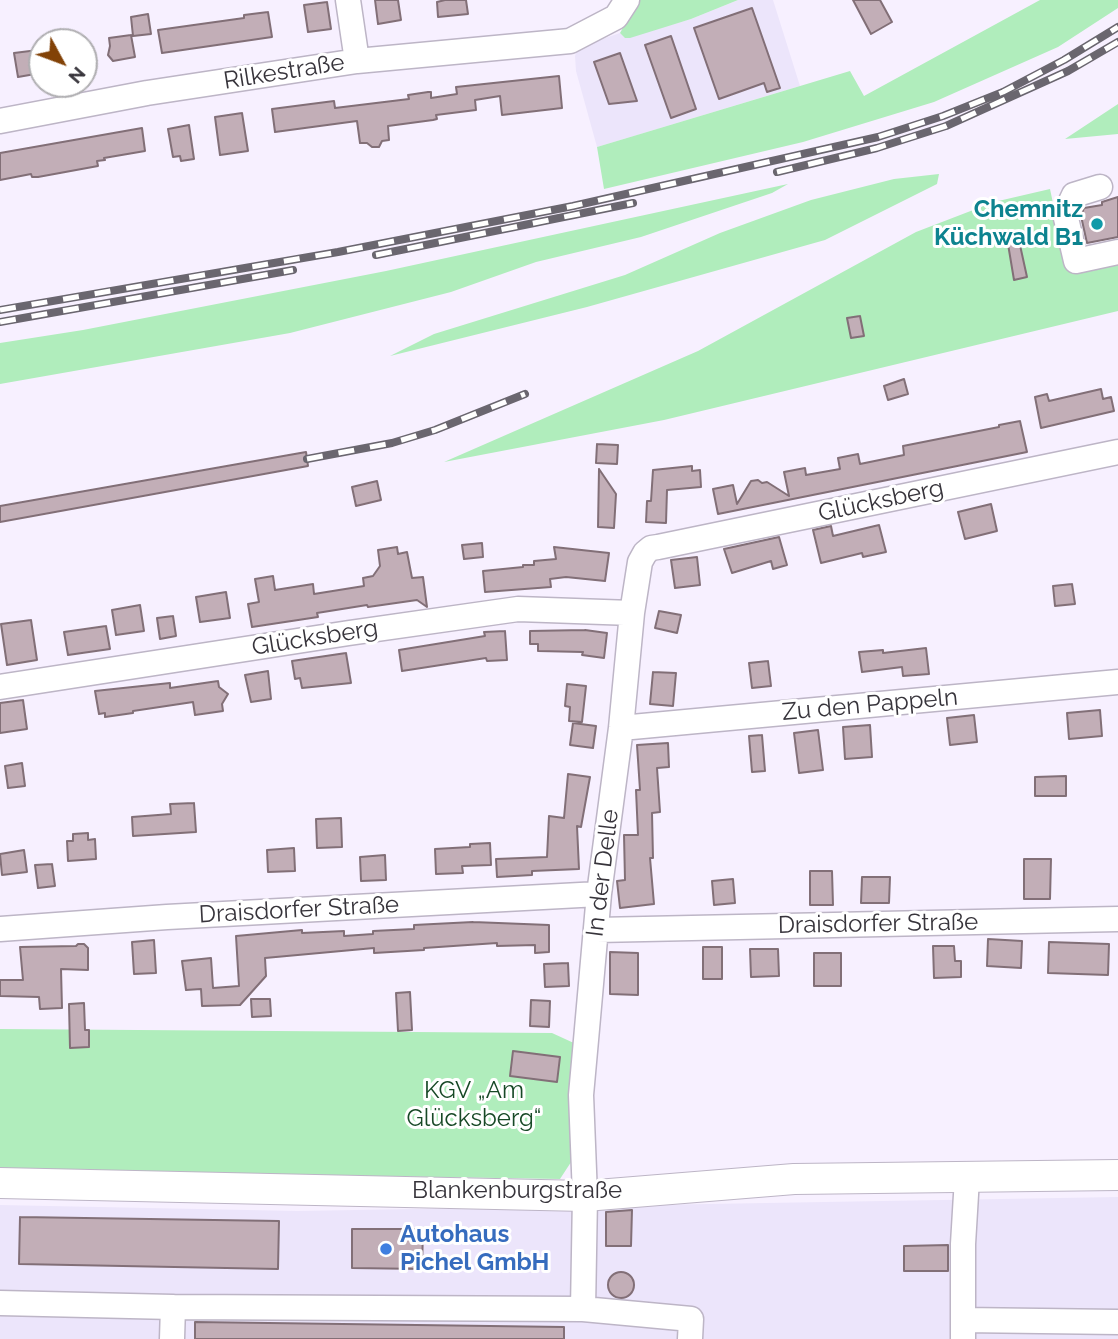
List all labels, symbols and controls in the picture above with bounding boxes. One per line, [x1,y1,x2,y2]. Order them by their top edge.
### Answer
north arrow [28,28,98,98]
street label: Rilkestraße [222,48,346,96]
text: N [64,63,90,88]
place label: Chemnitz Küchwald B1 [934,196,1083,252]
marker: Chemnitz Küchwald B1 [1089,216,1105,232]
street label: Glücksberg [816,474,946,528]
street label: Glücksberg [250,614,380,662]
street label: Zu den Pappeln [781,683,959,727]
street label: In der Delle [581,808,625,938]
street label: Draisdorfer Straße [198,890,400,930]
street label: Draisdorfer Straße [778,908,978,940]
park label: KGV „Am Glücksberg“ [407,1077,541,1133]
street label: Blankenburgstraße [412,1177,622,1205]
place label: Autohaus Pichel GmbH [400,1221,549,1277]
marker: Autohaus Pichel GmbH [378,1241,394,1257]

